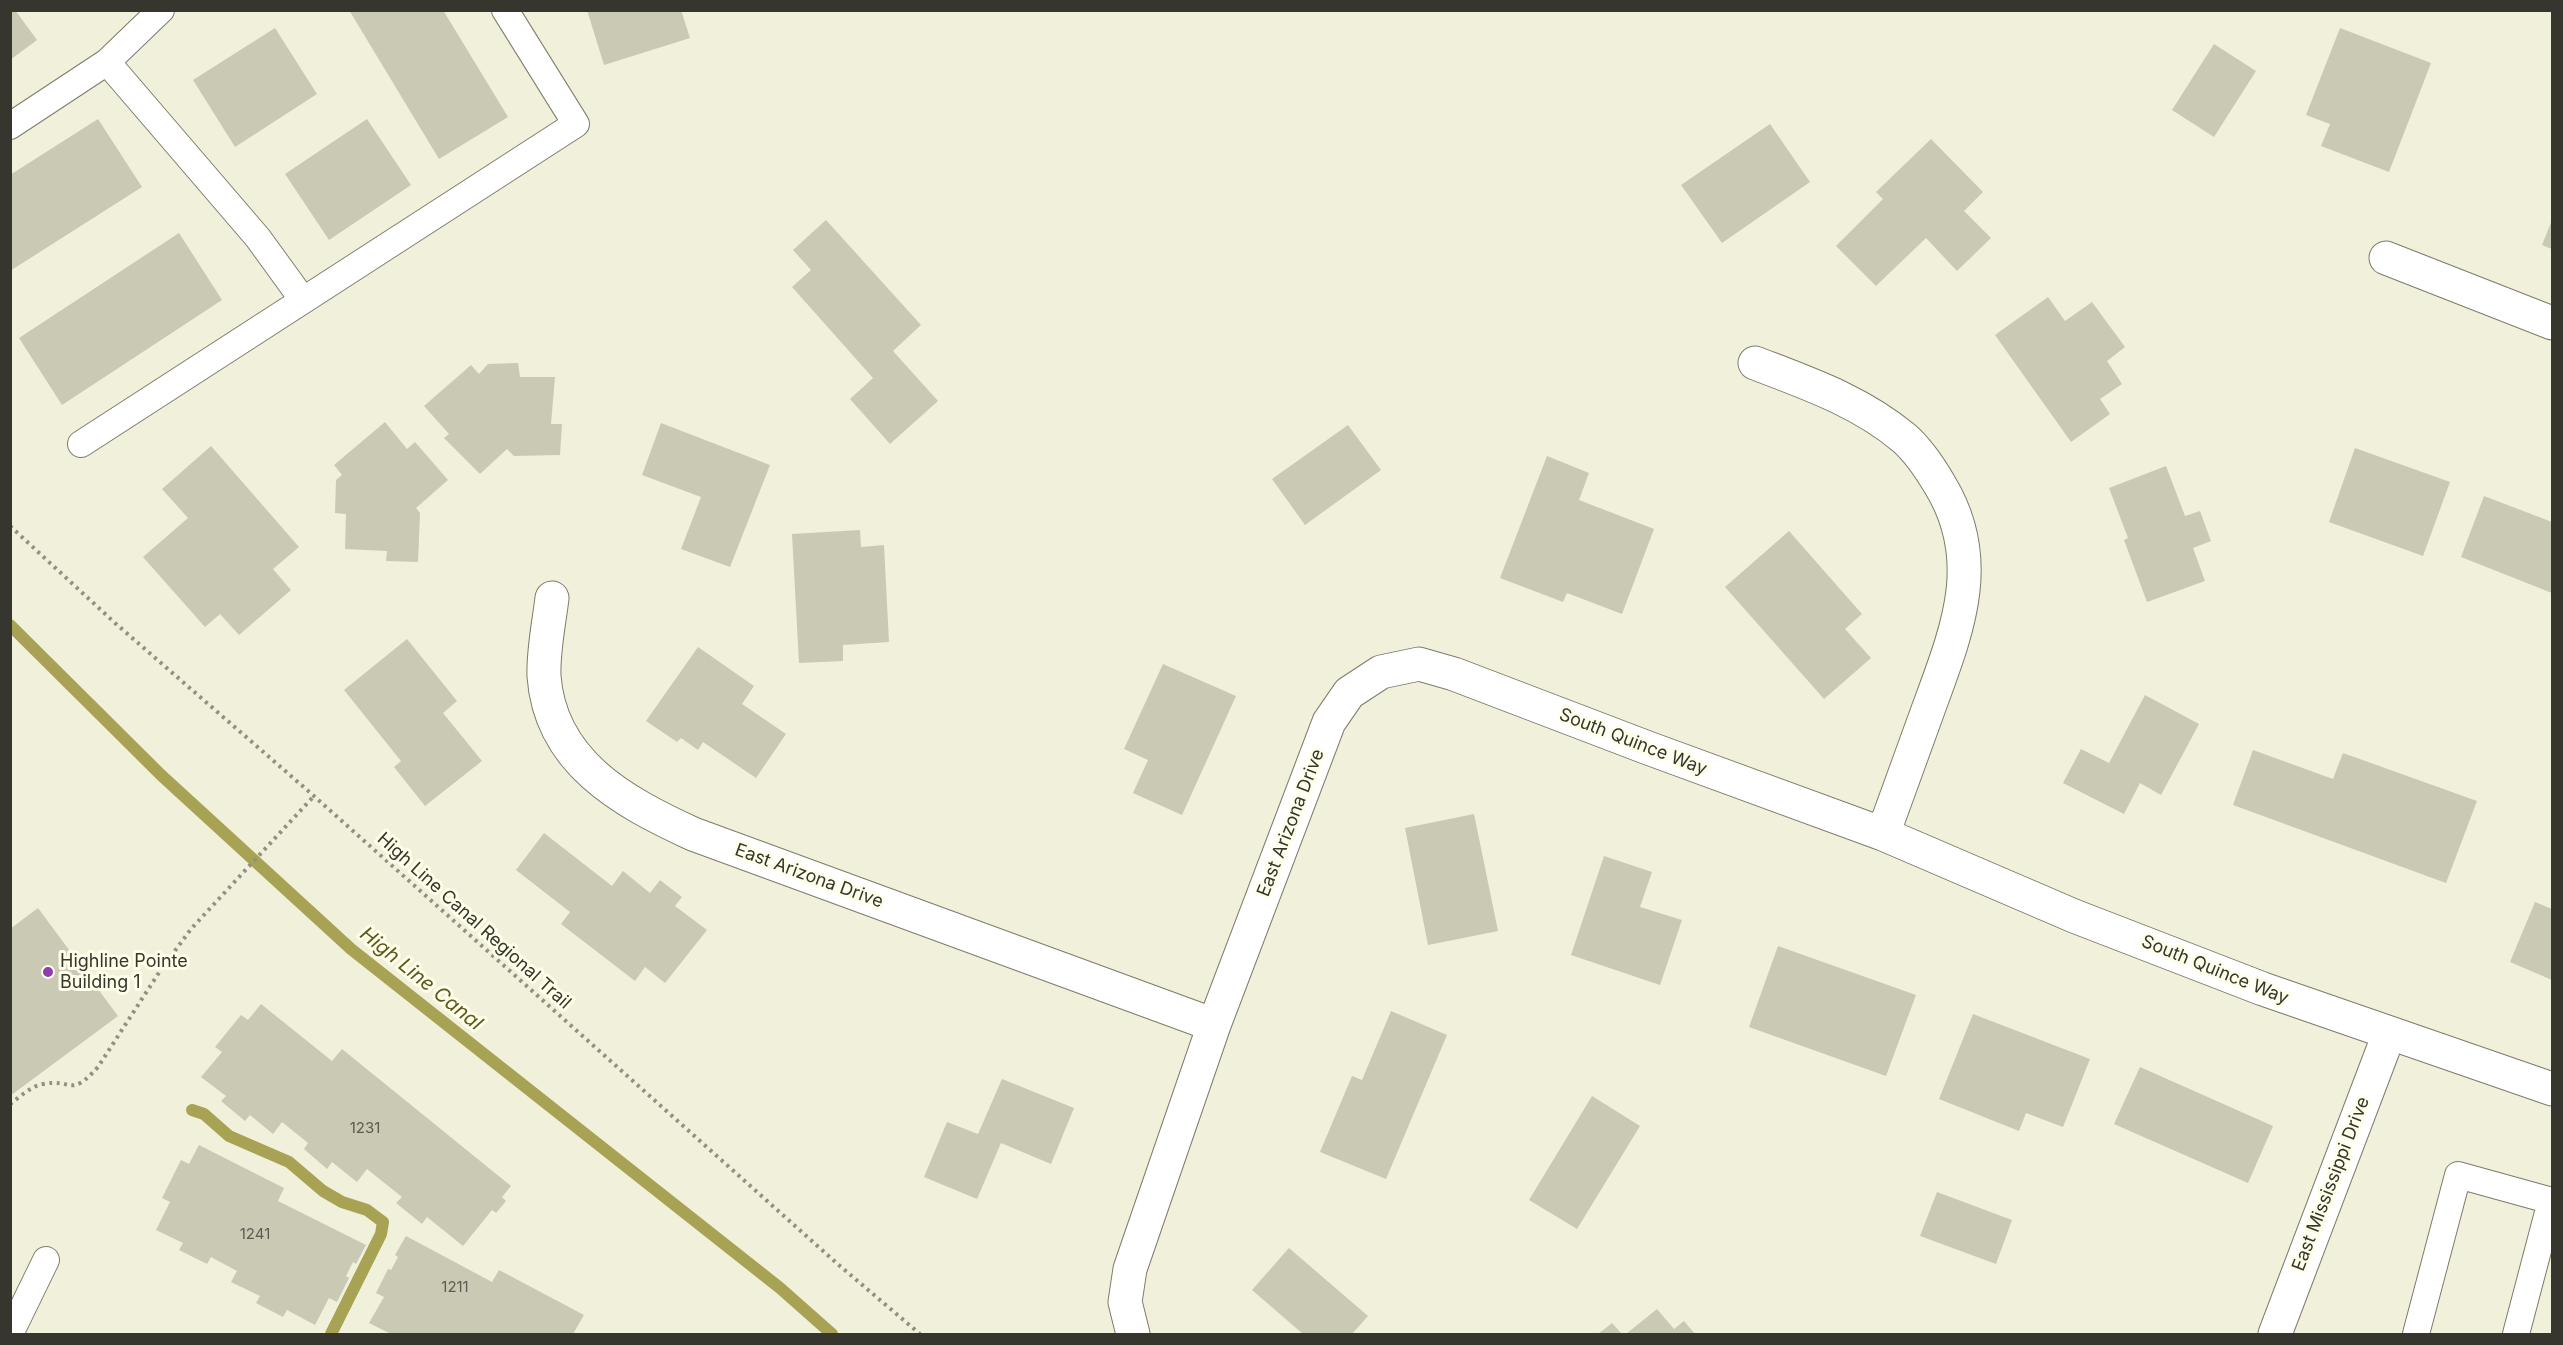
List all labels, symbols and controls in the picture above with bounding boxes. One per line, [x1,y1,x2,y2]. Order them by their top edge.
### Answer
street label: South Quince Way [1556,704,1710,780]
street label: East Arizona Drive [1253,746,1329,900]
street label: High Line Canal Regional Trail [373,828,575,1014]
street label: East Arizona Drive [732,839,886,913]
water label: High Line Canal [355,922,487,1036]
street label: South Quince Way [2138,931,2292,1009]
place label: Highline Pointe Building 1 [60,951,188,994]
marker: Highline Pointe Building 1 [41,965,55,979]
street label: East Mississippi Drive [2288,1094,2374,1274]
house number: 1231 [350,1119,380,1137]
house number: 1241 [240,1225,270,1243]
house number: 1211 [441,1278,469,1296]

